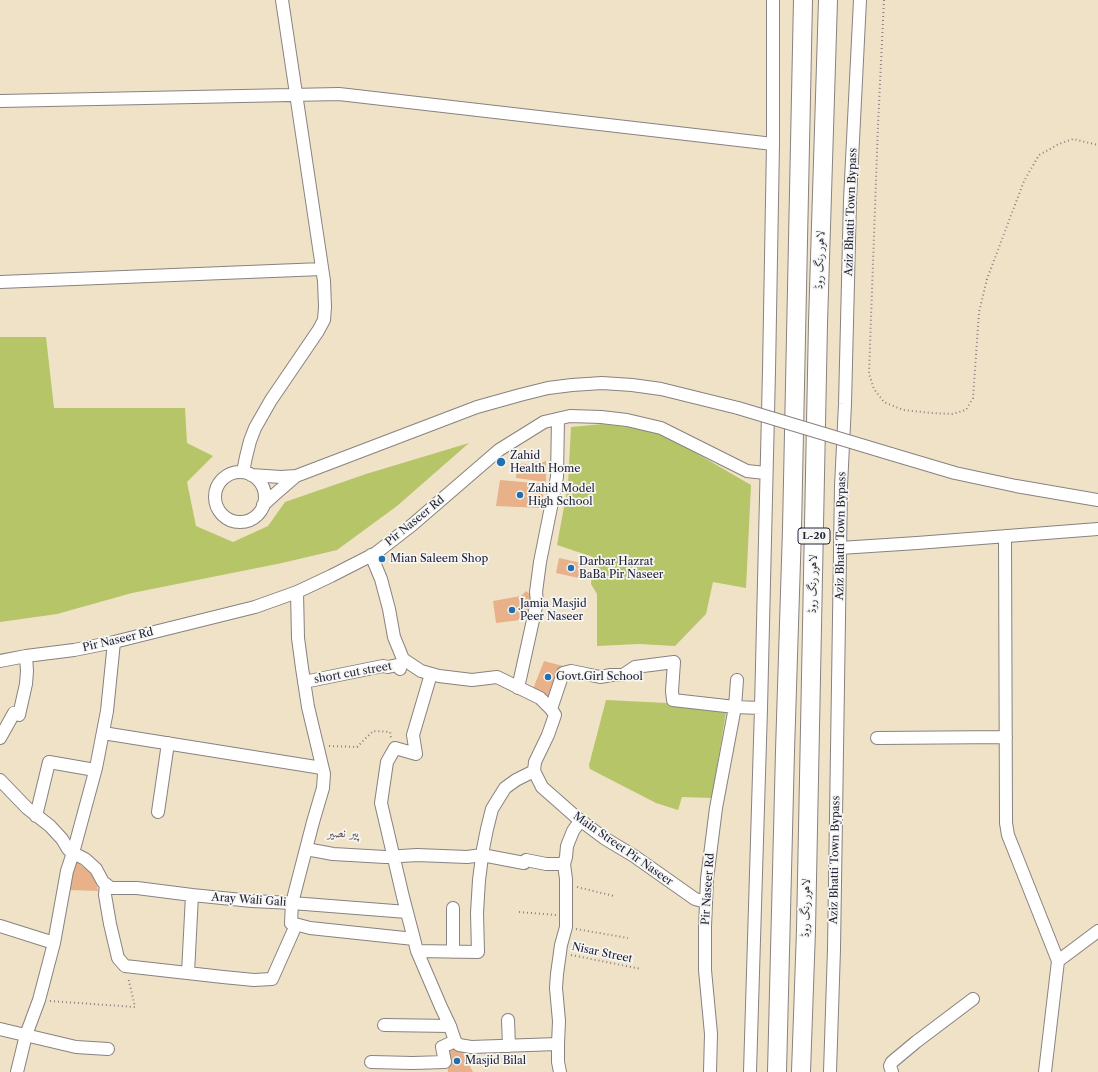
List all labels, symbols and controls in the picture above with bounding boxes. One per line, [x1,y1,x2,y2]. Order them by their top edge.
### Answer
street label: Aziz Bhatti Town Bypass [842,148,860,276]
street label: لاہور رنگ روڈ [812,230,828,290]
place label: Zahid Health Home [510,449,580,475]
marker: Zahid Health Home [495,456,507,468]
street label: Aziz Bhatti Town Bypass [833,472,849,600]
place label: Zahid Model High School [528,482,595,508]
marker: Zahid Model High School [515,490,525,500]
street label: Pir Naseer Rd [383,493,447,549]
road number: L-20 [798,528,830,544]
place label: Mian Saleem Shop [390,552,488,566]
marker: Mian Saleem Shop [377,554,387,564]
place label: Darbar Hazrat BaBa Pir Naseer [579,555,663,581]
street label: لاہور رنگ روڈ [806,555,820,613]
marker: Darbar Hazrat BaBa Pir Naseer [566,563,576,573]
place label: Jamia Masjid Peer Naseer [520,597,587,623]
marker: Jamia Masjid Peer Naseer [507,605,517,615]
street label: Pir Naseer Rd [81,625,155,655]
street label: short cut street [313,660,393,686]
place label: Govt.Girl School [556,670,643,684]
marker: Govt.Girl School [543,672,553,682]
street label: Aziz Bhatti Town Bypass [827,796,843,924]
street label: Main Street Pir Naseer [571,810,675,888]
district label: پیر نصیر [327,825,359,841]
street label: Pir Naseer Rd [699,853,717,925]
street label: لاہور رنگ روڈ [799,879,813,937]
street label: Aray Wali Gali [211,891,287,909]
street label: Nisar Street [570,940,634,966]
place label: Masjid Bilal [465,1054,526,1068]
marker: Masjid Bilal [452,1056,462,1066]

